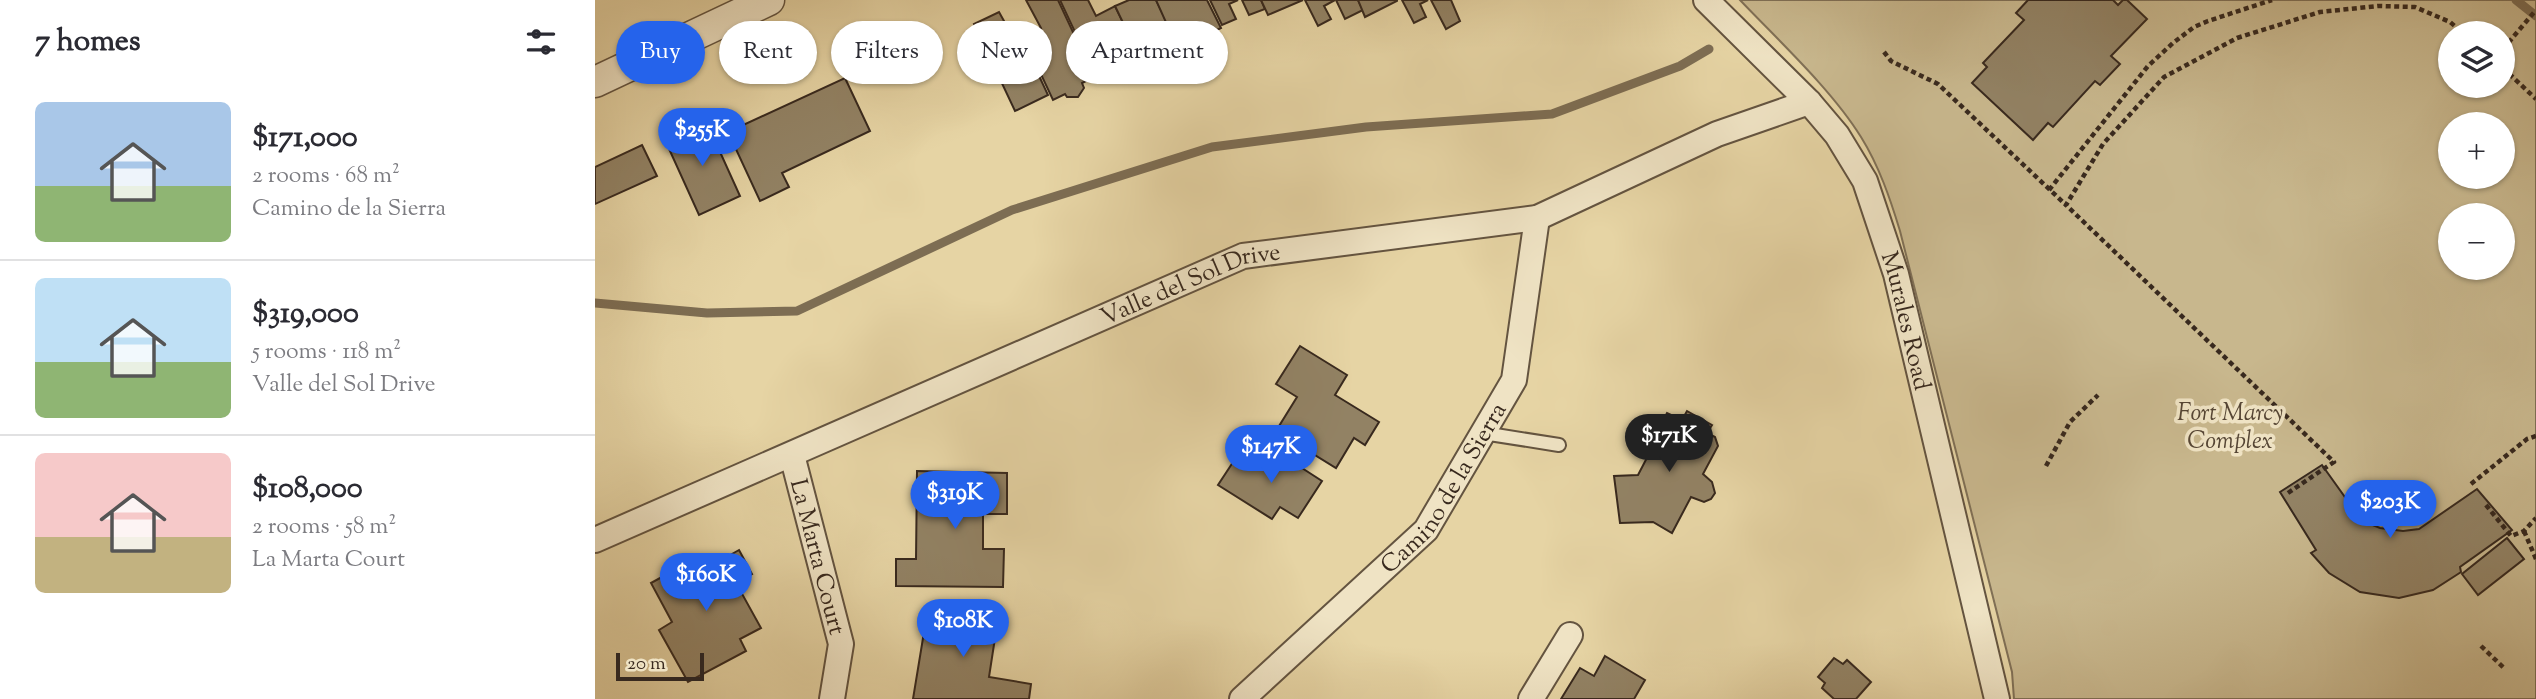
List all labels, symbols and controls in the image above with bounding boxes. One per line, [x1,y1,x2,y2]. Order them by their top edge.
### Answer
text: 7 homes [35,21,140,64]
chip: Buy [616,21,705,84]
chip: Rent [719,21,817,84]
chip: Filters [831,21,943,84]
chip: New [957,21,1052,84]
chip: Apartment [1066,21,1228,84]
map controls [2438,21,2515,280]
button: layers [2438,21,2515,98]
icon: filters [522,23,560,61]
pin: $255K [653,108,751,168]
button: + [2438,112,2515,189]
text: $255K [674,114,730,147]
text: $171,000 [252,117,358,160]
icon: home [91,130,175,214]
text: 2 rooms · 68 m² [252,160,400,193]
text: Camino de la Sierra [252,193,446,226]
button: − [2438,203,2515,280]
street label: Valle del Sol Drive [1096,236,1282,335]
street label: Murales Road [1871,247,1938,394]
text: $319,000 [252,293,359,336]
icon: home [91,306,175,390]
text: 5 rooms · 118 m² [252,336,401,369]
text: Valle del Sol Drive [252,369,436,402]
street label: Camino de la Sierra [1374,397,1516,583]
park label: Fort Marcy Complex [2177,397,2283,459]
pin: $171K [1620,414,1718,474]
text: $171K [1641,420,1697,453]
pin: $147K [1222,426,1320,485]
text: $147K [1241,431,1301,464]
text: $108,000 [252,468,363,511]
pin: $319K [906,472,1004,531]
street label: La Marta Court [780,476,853,639]
text: $319K [927,477,983,510]
pin: $203K [2341,480,2439,540]
icon: home [91,481,175,565]
text: $203K [2359,486,2421,519]
text: 2 rooms · 58 m² [252,511,396,544]
text: La Marta Court [252,544,405,577]
pin: $160K [657,554,755,613]
text: $160K [676,559,736,592]
pin: $108K [914,600,1012,659]
text: $108K [933,605,993,638]
scale bar [616,650,703,682]
text: 20 m [627,651,666,678]

